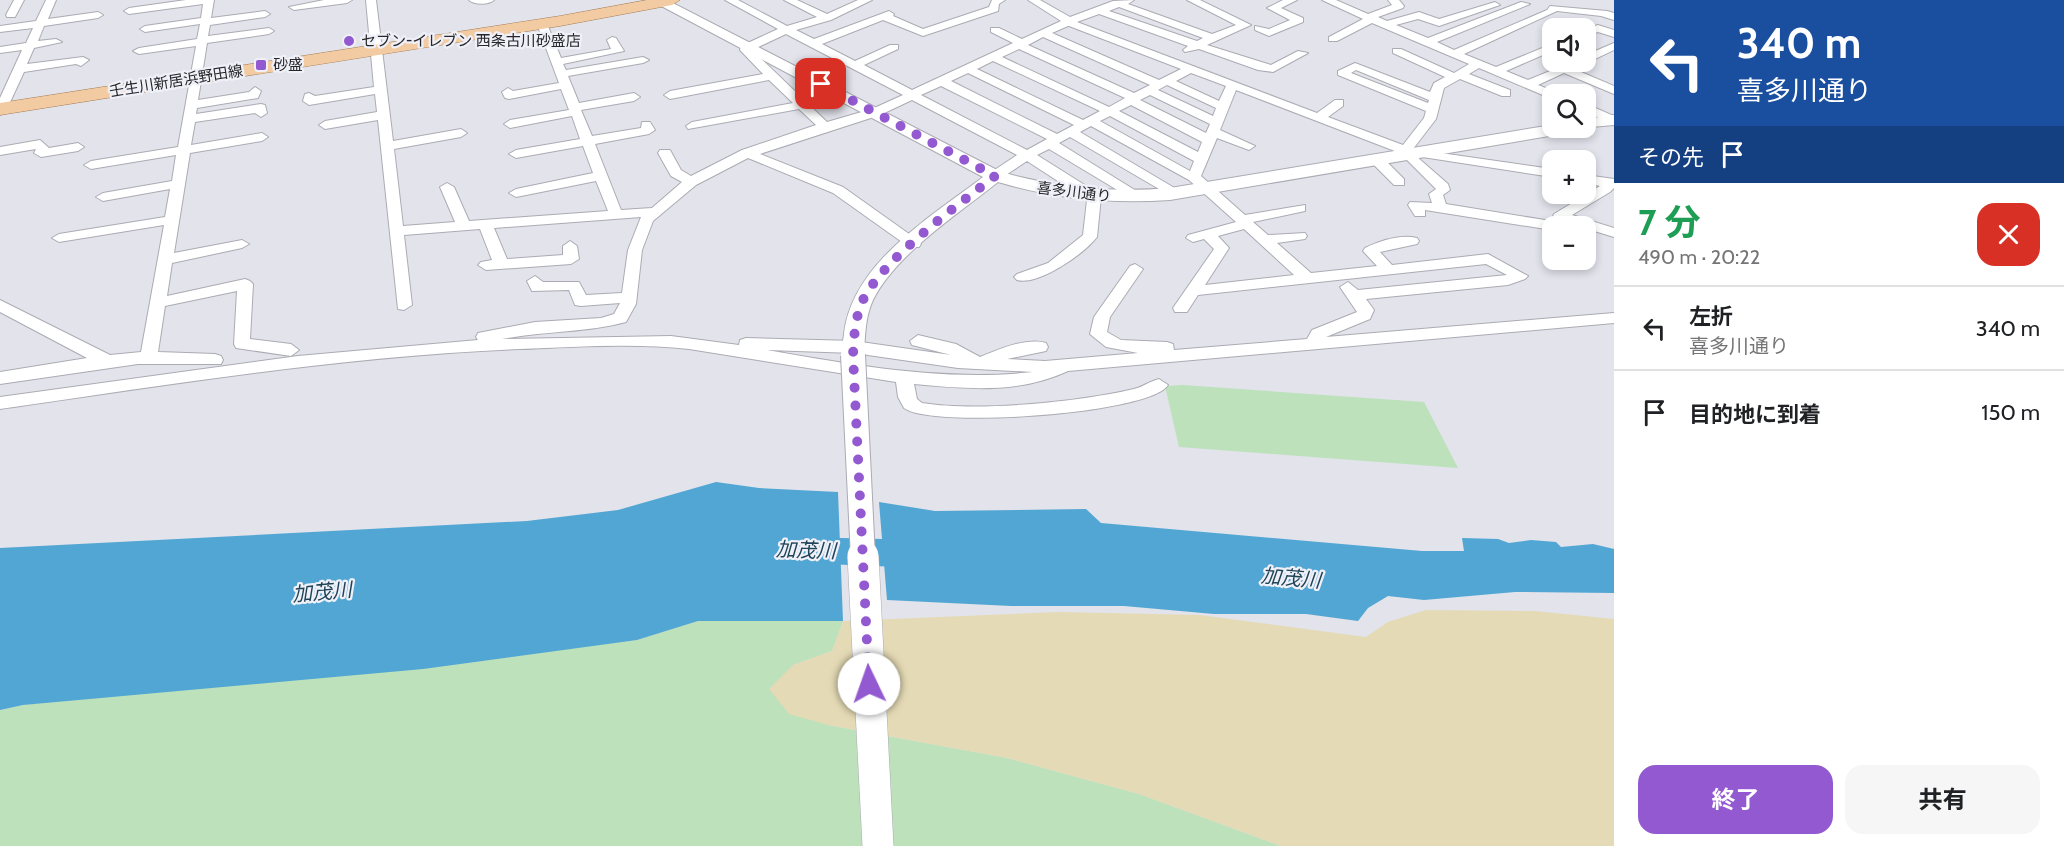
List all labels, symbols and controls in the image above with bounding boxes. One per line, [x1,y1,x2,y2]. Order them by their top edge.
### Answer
text: 340 m [1737,17,1861,69]
map controls [1542,18,1596,270]
button: sound [1542,18,1596,72]
icon: left [1638,24,1716,102]
place label: セブン-イレブン 西条古川砂盛店 [361,32,581,50]
marker: セブン-イレブン 西条古川砂盛店 [342,34,356,48]
place label: 砂盛 [273,56,303,74]
marker: 砂盛 [254,58,268,72]
pin [795,58,846,109]
street label: 壬生川新居浜野田線 [108,62,244,100]
icon: arrive [804,67,837,100]
text: 喜多川通り [1737,74,1872,107]
button: search [1542,84,1596,138]
icon: arrive [1716,138,1749,171]
text: その先 [1638,144,1704,171]
button: + [1542,150,1596,204]
street label: 喜多川通り [1036,178,1112,206]
text: 7 分 [1638,200,1700,244]
button: close [1977,203,2040,266]
button: − [1542,216,1596,270]
text: 490 m · 20:22 [1638,245,1760,269]
text: 左折 [1689,303,1733,330]
icon: left [1638,312,1671,345]
text: 340 m [1976,315,2040,342]
text: 喜多川通り [1689,334,1789,358]
icon: arrive [1638,396,1671,429]
text: 150 m [1981,399,2040,426]
text: 目的地に到着 [1689,401,1821,428]
water label: 加茂川 [776,537,838,563]
water label: 加茂川 [1260,563,1324,593]
water label: 加茂川 [291,577,355,607]
position arrow [837,652,901,716]
button: 終了 [1638,765,1833,834]
button: 共有 [1845,765,2040,834]

